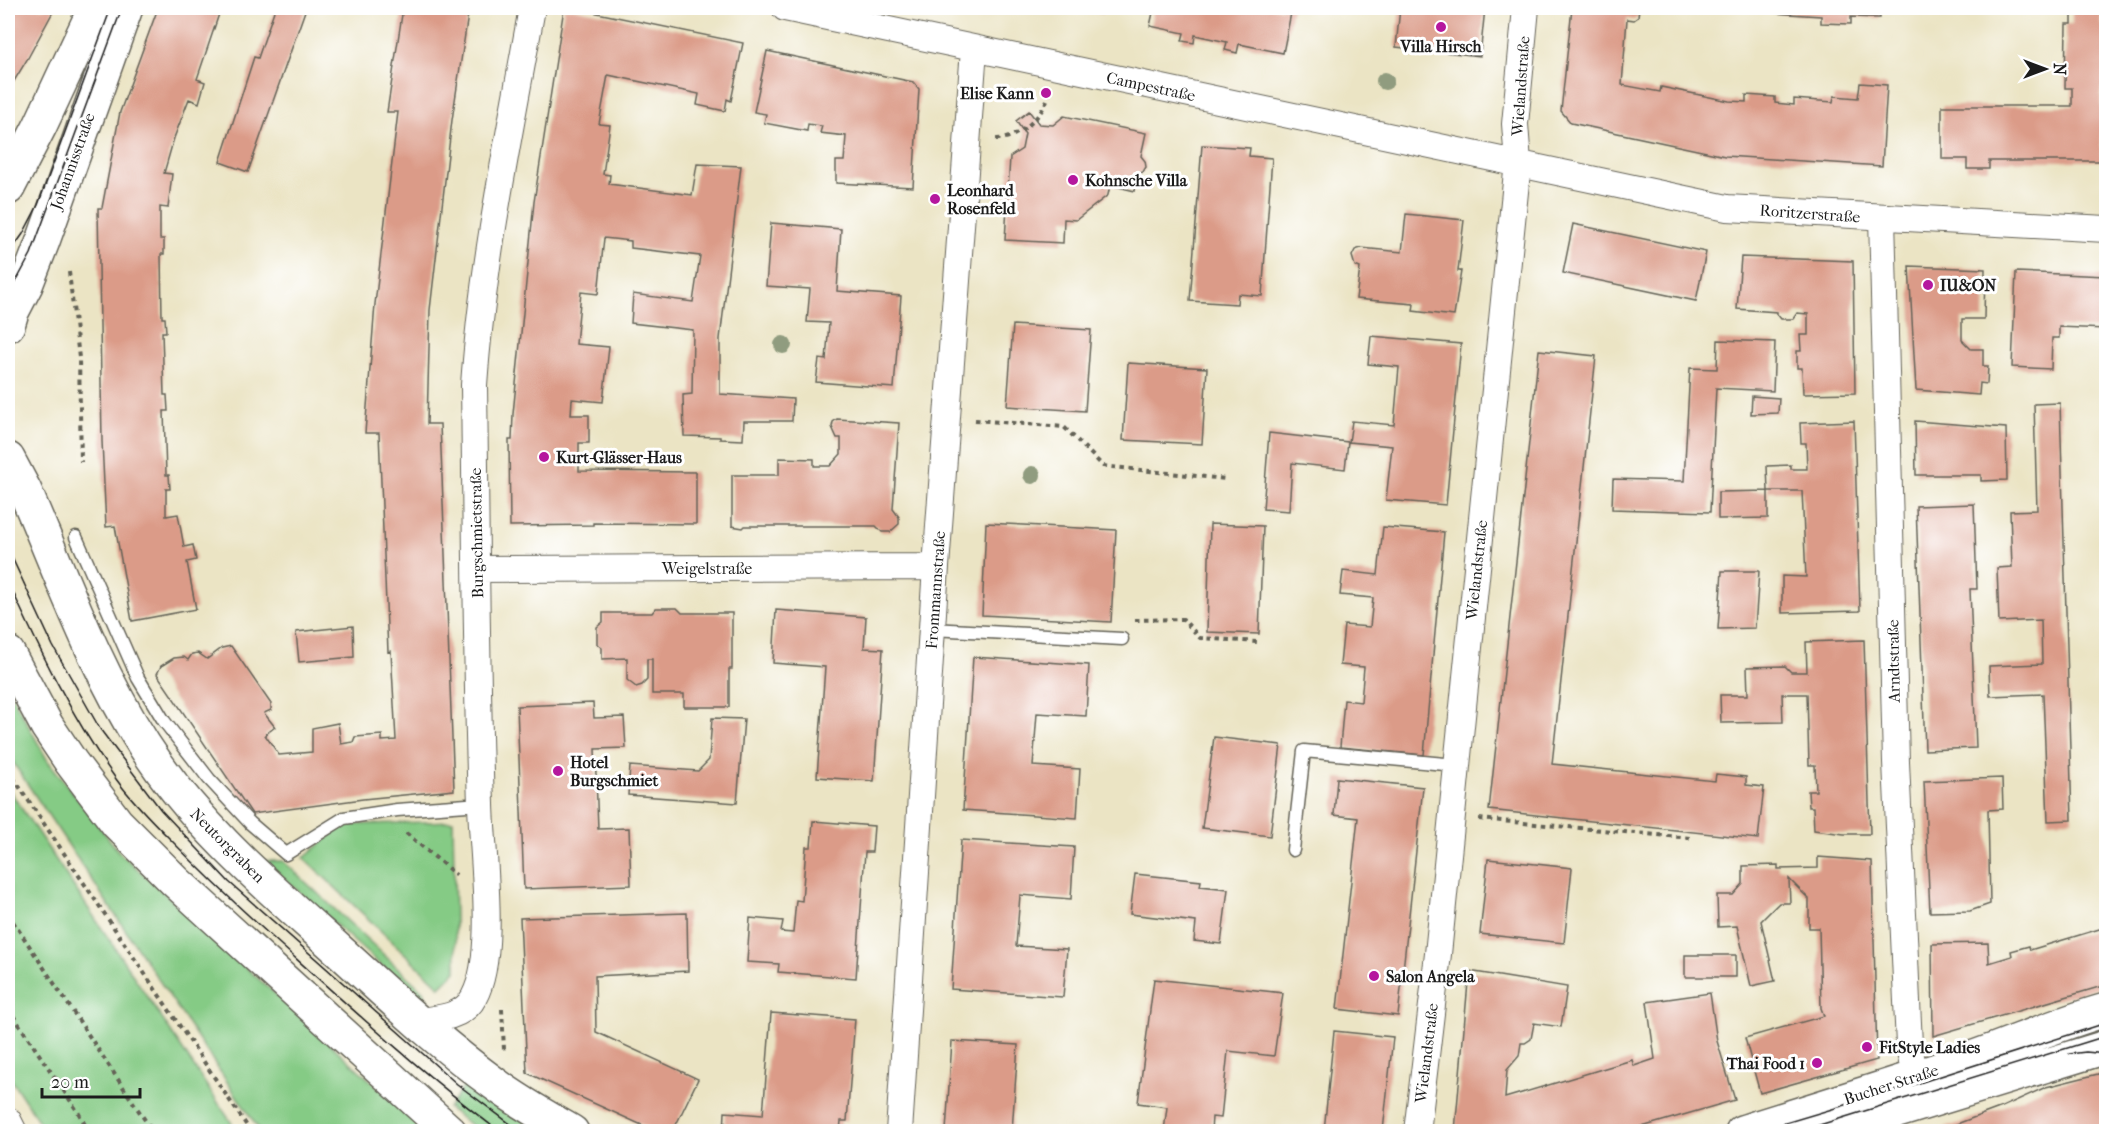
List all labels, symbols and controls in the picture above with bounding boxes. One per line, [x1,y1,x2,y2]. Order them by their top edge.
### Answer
marker: Villa Hirsch [1434,20,1448,34]
street label: Wielandstraße [1507,35,1533,138]
place label: Villa Hirsch [1400,37,1482,56]
north arrow [2015,39,2075,99]
text: N [2050,63,2069,76]
street label: Campestraße [1105,68,1197,105]
place label: Elise Kann [960,84,1035,103]
marker: Elise Kann [1039,86,1053,100]
street label: Johannisstraße [45,110,99,214]
place label: Kohnsche Villa [1085,171,1188,190]
marker: Kohnsche Villa [1066,173,1080,187]
place label: Leonhard Rosenfeld [947,181,1017,218]
marker: Leonhard Rosenfeld [928,192,942,206]
street label: Roritzerstraße [1759,201,1861,226]
place label: IU&ON [1940,276,1997,295]
marker: IU&ON [1921,278,1935,292]
place label: Kurt-Glässer-Haus [556,448,682,467]
marker: Kurt-Glässer-Haus [537,450,551,464]
street label: Burgschmietstraße [466,467,487,598]
street label: Wielandstraße [1462,519,1491,622]
street label: Frommannstraße [922,530,949,650]
street label: Weigelstraße [661,559,752,578]
street label: Arndtstraße [1883,619,1904,704]
place label: Hotel Burgschmiet [570,753,658,791]
marker: Hotel Burgschmiet [551,764,565,778]
street label: Neutorgraben [186,804,269,887]
place label: Salon Angela [1386,967,1475,987]
marker: Salon Angela [1367,969,1381,983]
street label: Wielandstraße [1411,1002,1442,1105]
place label: FitStyle Ladies [1878,1038,1980,1058]
marker: FitStyle Ladies [1860,1040,1874,1054]
place label: Thai Food 1 [1726,1054,1805,1073]
marker: Thai Food 1 [1810,1056,1824,1070]
street label: Bucher Straße [1841,1060,1941,1109]
scale bar [42,1061,140,1099]
text: 20 m [51,1072,89,1093]

